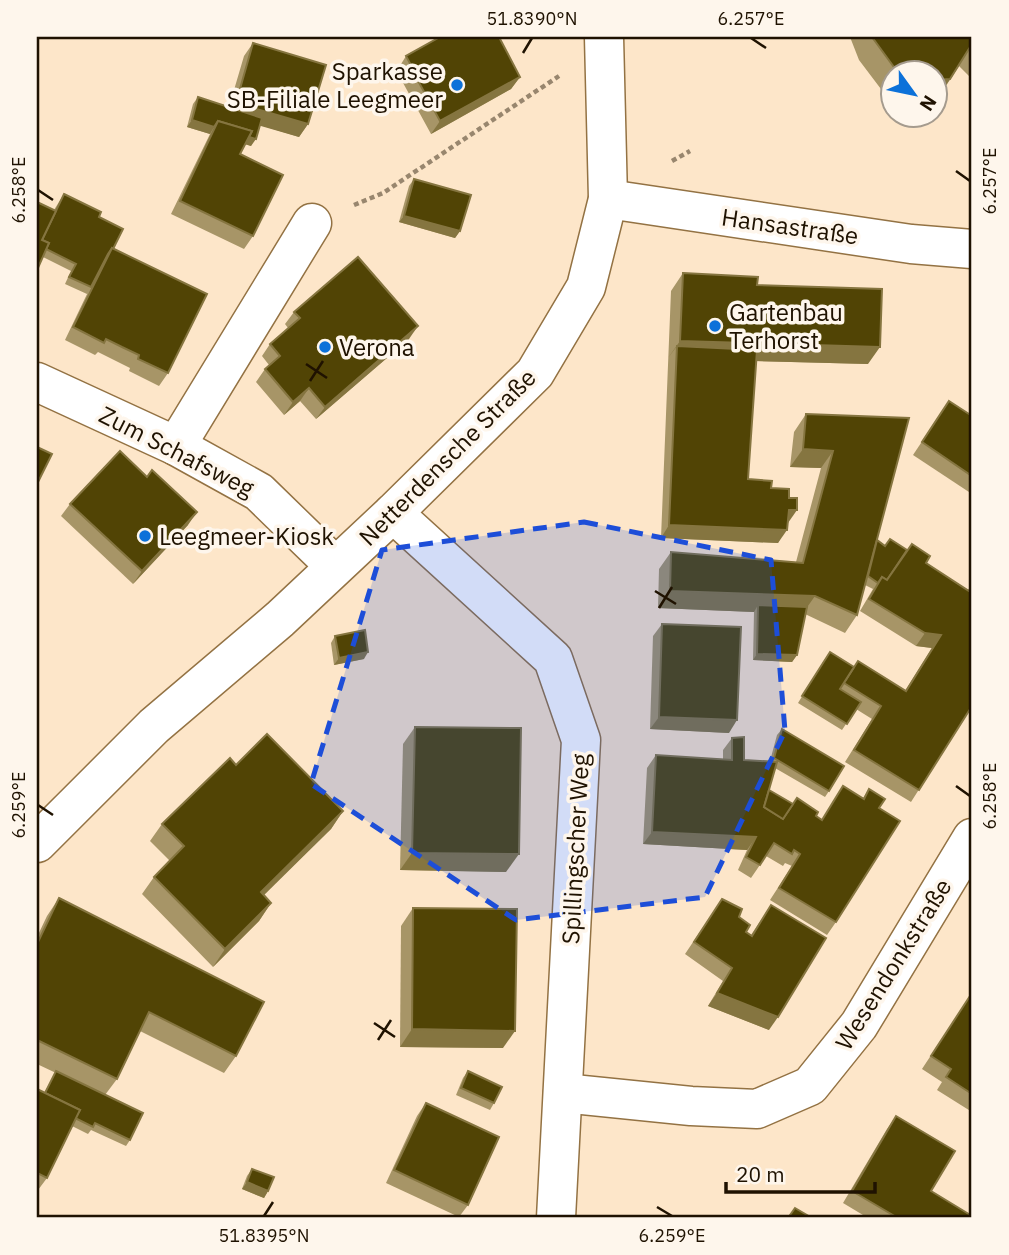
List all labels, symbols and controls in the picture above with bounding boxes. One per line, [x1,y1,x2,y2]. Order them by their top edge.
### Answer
text: 51.8390°N [487,7,577,30]
text: 6.257°E [717,7,785,30]
place label: Sparkasse SB-Filiale Leegmeer [227,55,443,115]
north arrow [880,60,950,130]
marker: Sparkasse SB-Filiale Leegmeer [449,77,465,93]
text: N [914,91,942,116]
text: 6.257°E [978,147,1001,215]
text: 6.258°E [7,156,30,224]
street label: Hansastraße [719,201,861,251]
place label: Gartenbau Terhorst [729,296,843,356]
marker: Gartenbau Terhorst [707,318,723,334]
place label: Verona [339,331,415,363]
marker: Verona [317,339,333,355]
street label: Netterdensche Straße [352,362,542,552]
street label: Zum Schafsweg [94,398,260,504]
place label: Leegmeer-Kiosk [159,520,334,552]
marker: Leegmeer-Kiosk [137,528,153,544]
street label: Spillingscher Weg [554,752,596,945]
text: 6.258°E [978,762,1001,830]
text: 6.259°E [7,771,30,839]
street label: Wesendonkstraße [827,872,959,1056]
scale bar [726,1150,874,1194]
text: 20 m [736,1160,785,1188]
text: 51.8395°N [219,1224,309,1247]
text: 6.259°E [638,1224,706,1247]

